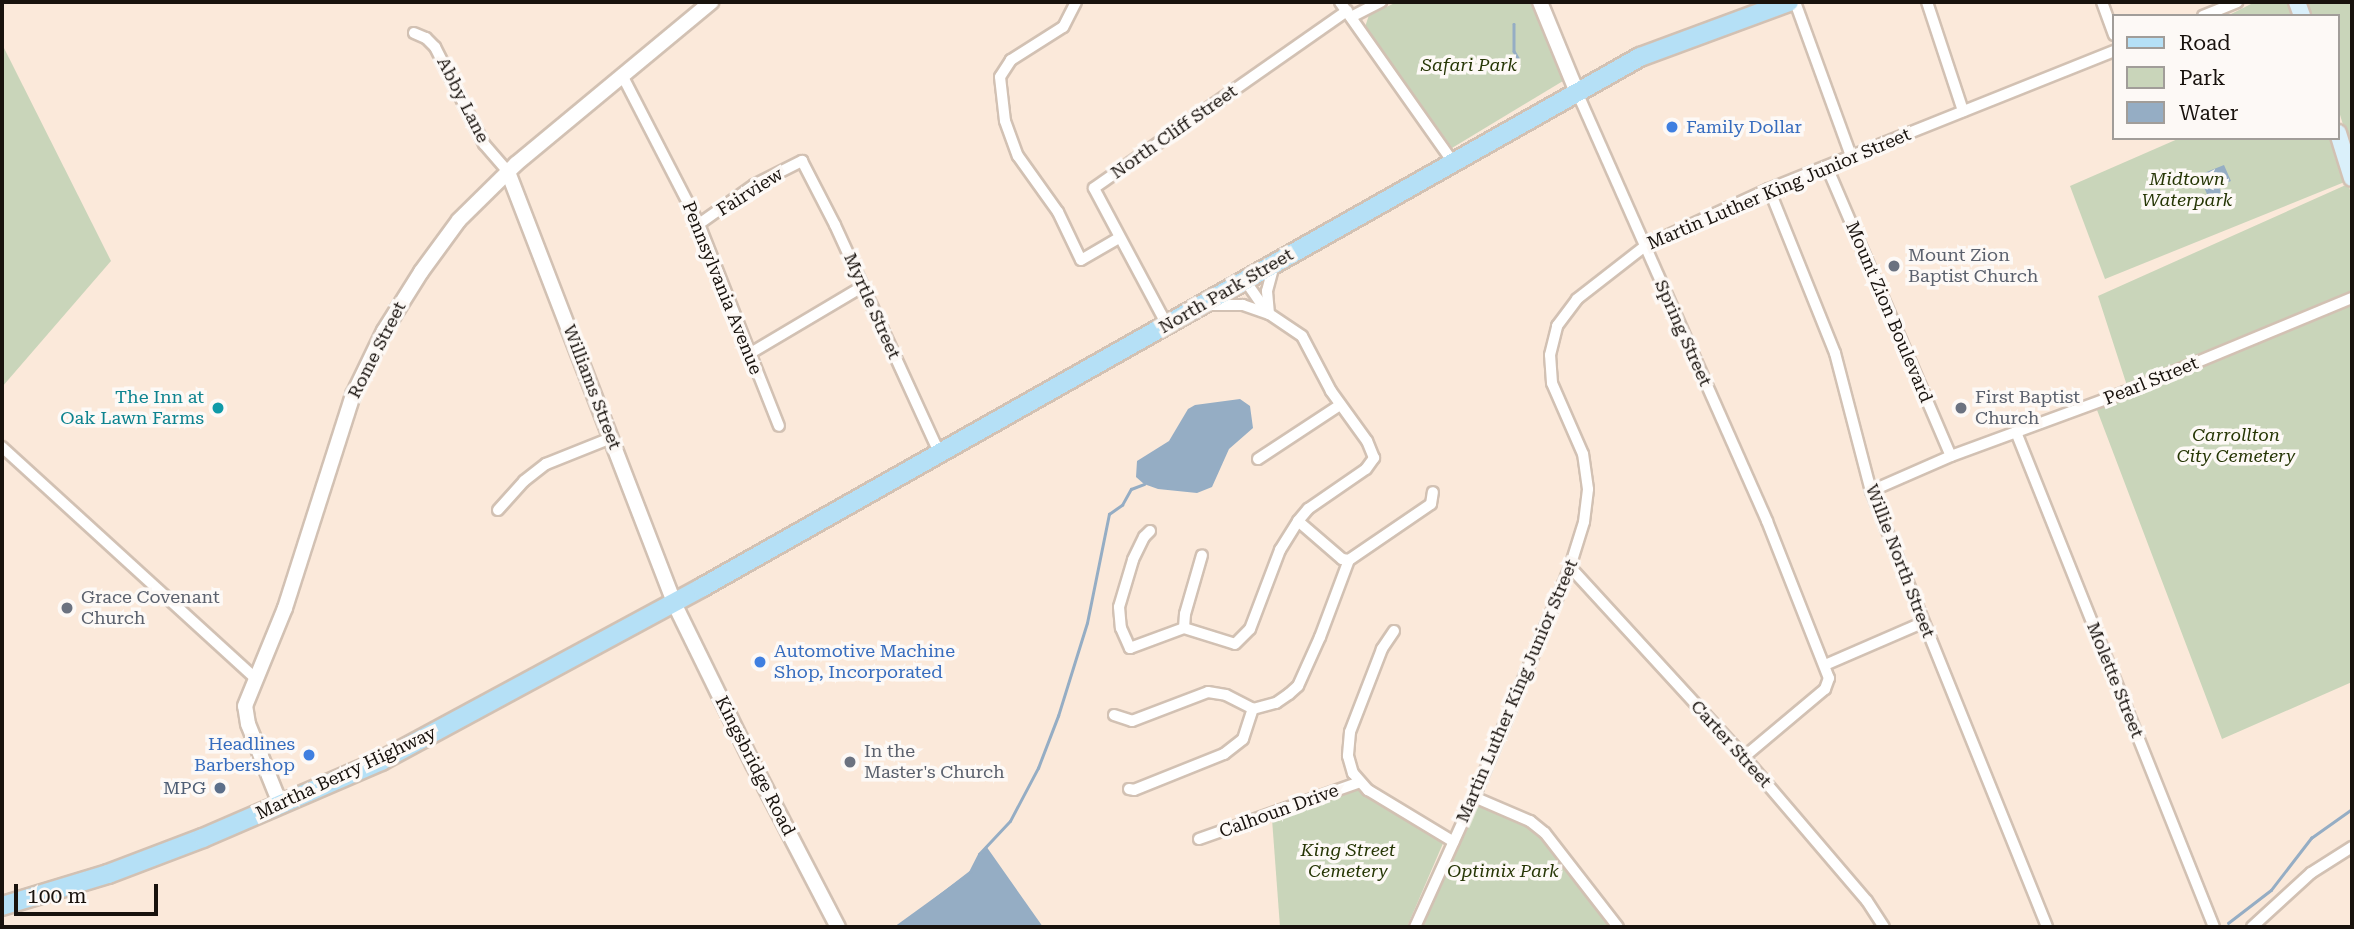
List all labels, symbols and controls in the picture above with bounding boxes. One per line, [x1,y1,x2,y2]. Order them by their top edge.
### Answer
legend [2112,14,2340,140]
text: Road [2179,31,2231,55]
street label: Abby Lane [432,53,494,147]
park label: Safari Park [1421,54,1517,76]
text: Park [2179,66,2225,90]
street label: North Cliff Street [1107,80,1241,184]
text: Water [2179,101,2238,125]
place label: Family Dollar [1686,116,1802,138]
marker: Family Dollar [1664,119,1680,135]
street label: Martin Luther King Junior Street [1644,124,1914,254]
street label: Fairview [713,163,787,221]
park label: Midtown Waterpark [2142,169,2232,212]
street label: Pennsylvania Avenue [677,198,767,378]
street label: Mount Zion Boulevard [1841,218,1937,406]
street label: North Park Street [1155,244,1297,338]
place label: Mount Zion Baptist Church [1908,245,2038,288]
street label: Myrtle Street [839,250,905,362]
marker: Mount Zion Baptist Church [1886,258,1902,274]
street label: Spring Street [1650,276,1716,390]
street label: Rome Street [343,298,411,402]
street label: Williams Street [558,322,626,452]
street label: Pearl Street [2101,352,2201,410]
place label: The Inn at Oak Lawn Farms [60,387,204,430]
place label: First Baptist Church [1975,387,2080,430]
marker: The Inn at Oak Lawn Farms [210,400,226,416]
marker: First Baptist Church [1953,400,1969,416]
park label: Carrollton City Cemetery [2177,425,2295,467]
street label: Willie North Street [1861,481,1939,641]
street label: Martin Luther King Junior Street [1452,556,1582,826]
place label: Grace Covenant Church [81,587,220,630]
marker: Grace Covenant Church [59,600,75,616]
street label: Molette Street [2082,619,2148,741]
place label: Automotive Machine Shop, Incorporated [774,641,955,684]
marker: Automotive Machine Shop, Incorporated [752,654,768,670]
street label: Kingsbridge Road [710,693,800,839]
street label: Carter Street [1686,696,1776,792]
street label: Martha Berry Highway [252,722,440,824]
place label: Headlines Barbershop [194,734,295,776]
place label: In the Master's Church [864,741,1005,784]
marker: Headlines Barbershop [301,747,317,763]
marker: In the Master's Church [842,754,858,770]
place label: MPG [163,777,206,799]
street label: Calhoun Drive [1216,779,1342,843]
marker: MPG [212,780,228,796]
park label: King Street Cemetery [1301,840,1395,882]
park label: Optimix Park [1447,860,1559,882]
scale bar [18,870,161,914]
text: 100 m [27,884,87,908]

